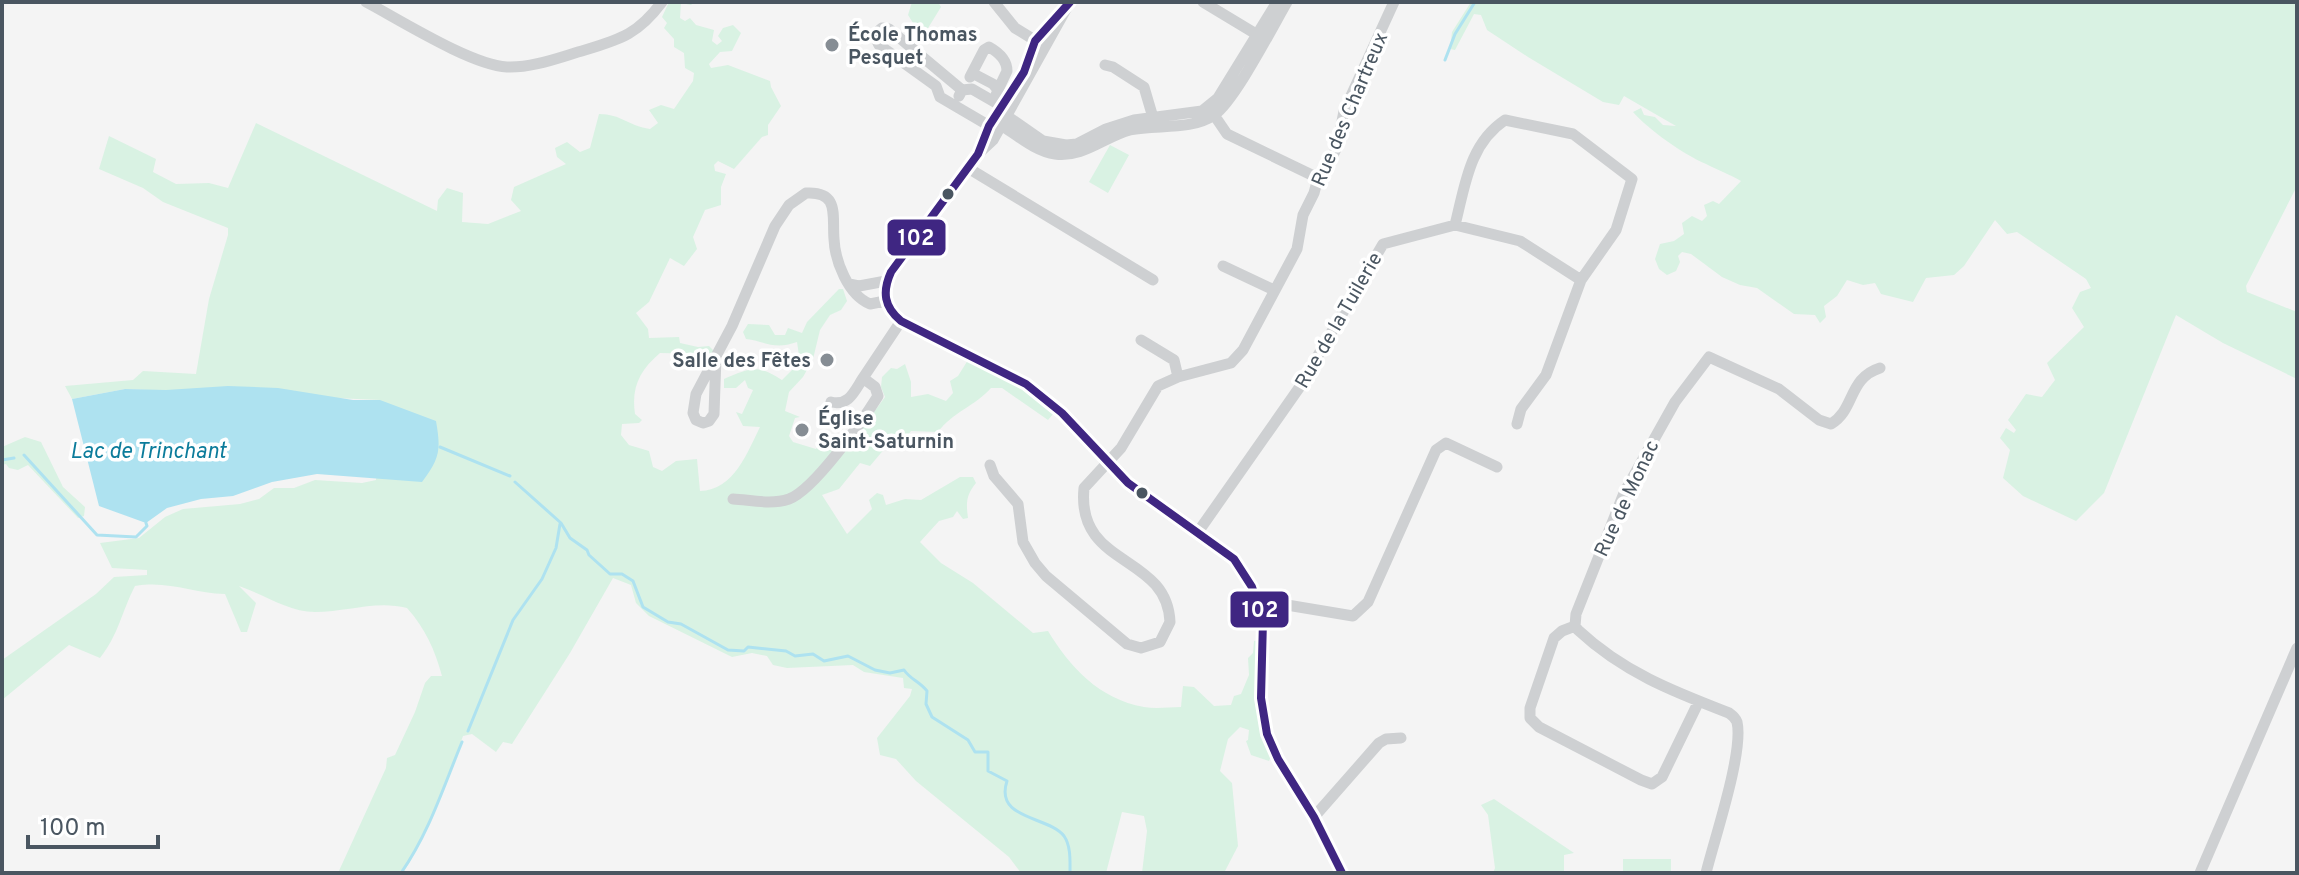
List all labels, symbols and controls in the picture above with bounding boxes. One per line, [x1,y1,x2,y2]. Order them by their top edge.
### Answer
place label: École Thomas Pesquet [848,21,978,72]
street label: Rue des Chartreux [1307,29,1395,191]
marker: École Thomas Pesquet [823,36,841,54]
unlabelled marker [940,186,956,202]
line badge: 102 [886,218,947,257]
text: 102 [898,226,934,253]
street label: Rue de la Tuilerie [1290,248,1389,394]
place label: Salle des Fêtes [672,349,811,375]
marker: Salle des Fêtes [818,351,836,369]
place label: Église Saint-Saturnin [818,405,954,456]
marker: Église Saint-Saturnin [793,421,811,439]
street label: Rue de Monac [1589,436,1666,561]
water label: Lac de Trinchant [70,439,227,466]
unlabelled marker [1134,485,1150,501]
line badge: 102 [1229,590,1290,629]
text: 102 [1242,598,1278,625]
scale bar [28,799,158,849]
text: 100 m [40,814,106,844]

